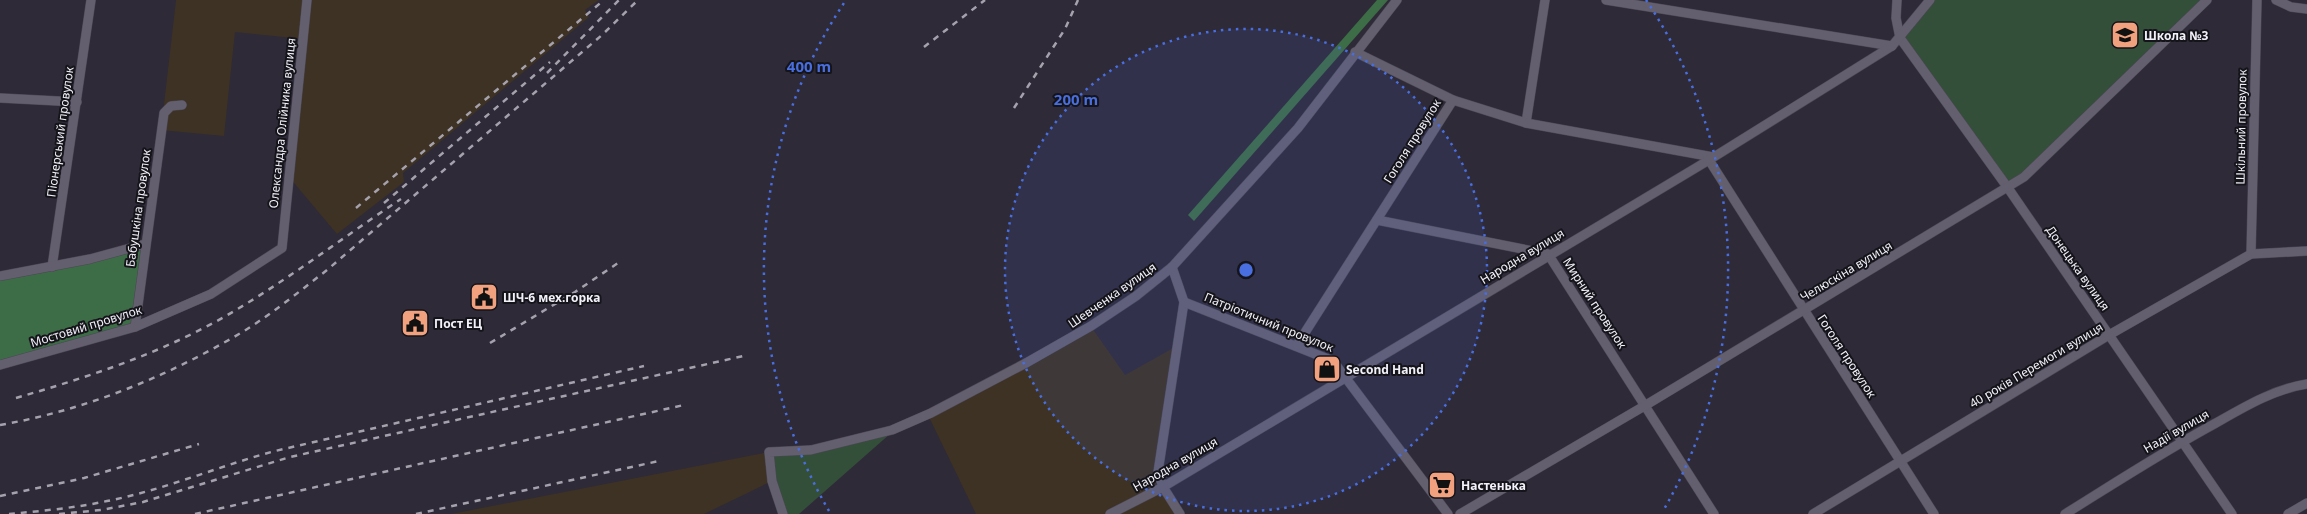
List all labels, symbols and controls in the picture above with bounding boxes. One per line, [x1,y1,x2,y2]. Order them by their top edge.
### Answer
school or university icon: Школа №3 [2110,20,2140,50]
place label: Школа №3 [2144,27,2208,44]
street label: Олександра Олійника вулиця [265,37,299,209]
text: 400 m [787,56,831,76]
street label: Піонерський провулок [42,65,78,198]
street label: Шкільний провулок [2231,69,2251,185]
text: 200 m [1054,89,1098,109]
street label: Гоголя провулок [1379,95,1445,186]
street label: Бабушкіна провулок [121,147,155,268]
street label: Донецька вулиця [2042,222,2114,314]
street label: Народна вулиця [1477,224,1567,288]
street label: Челюскіна вулиця [1797,237,1895,305]
street label: Мирний провулок [1559,254,1631,352]
street label: Шевченка вулиця [1065,258,1159,332]
centre of rings [1237,261,1255,279]
public building icon: ШЧ-6 мех.горка [469,282,499,312]
street label: Патріотичний провулок [1202,288,1337,356]
place label: ШЧ-6 мех.горка [503,289,600,306]
street label: Мостовий провулок [28,301,144,351]
public building icon: Пост ЕЦ [400,308,430,338]
street label: Гоголя провулок [1814,311,1881,402]
place label: Пост ЕЦ [434,315,483,332]
street label: 40 років Перемоги вулиця [1966,318,2106,412]
shop icon: Second Hand [1312,354,1342,384]
place label: Second Hand [1346,361,1424,378]
street label: Надії вулиця [2140,405,2212,457]
street label: Народна вулиця [1129,433,1221,495]
supermarket icon: Настенька [1427,470,1457,500]
place label: Настенька [1461,477,1526,494]

